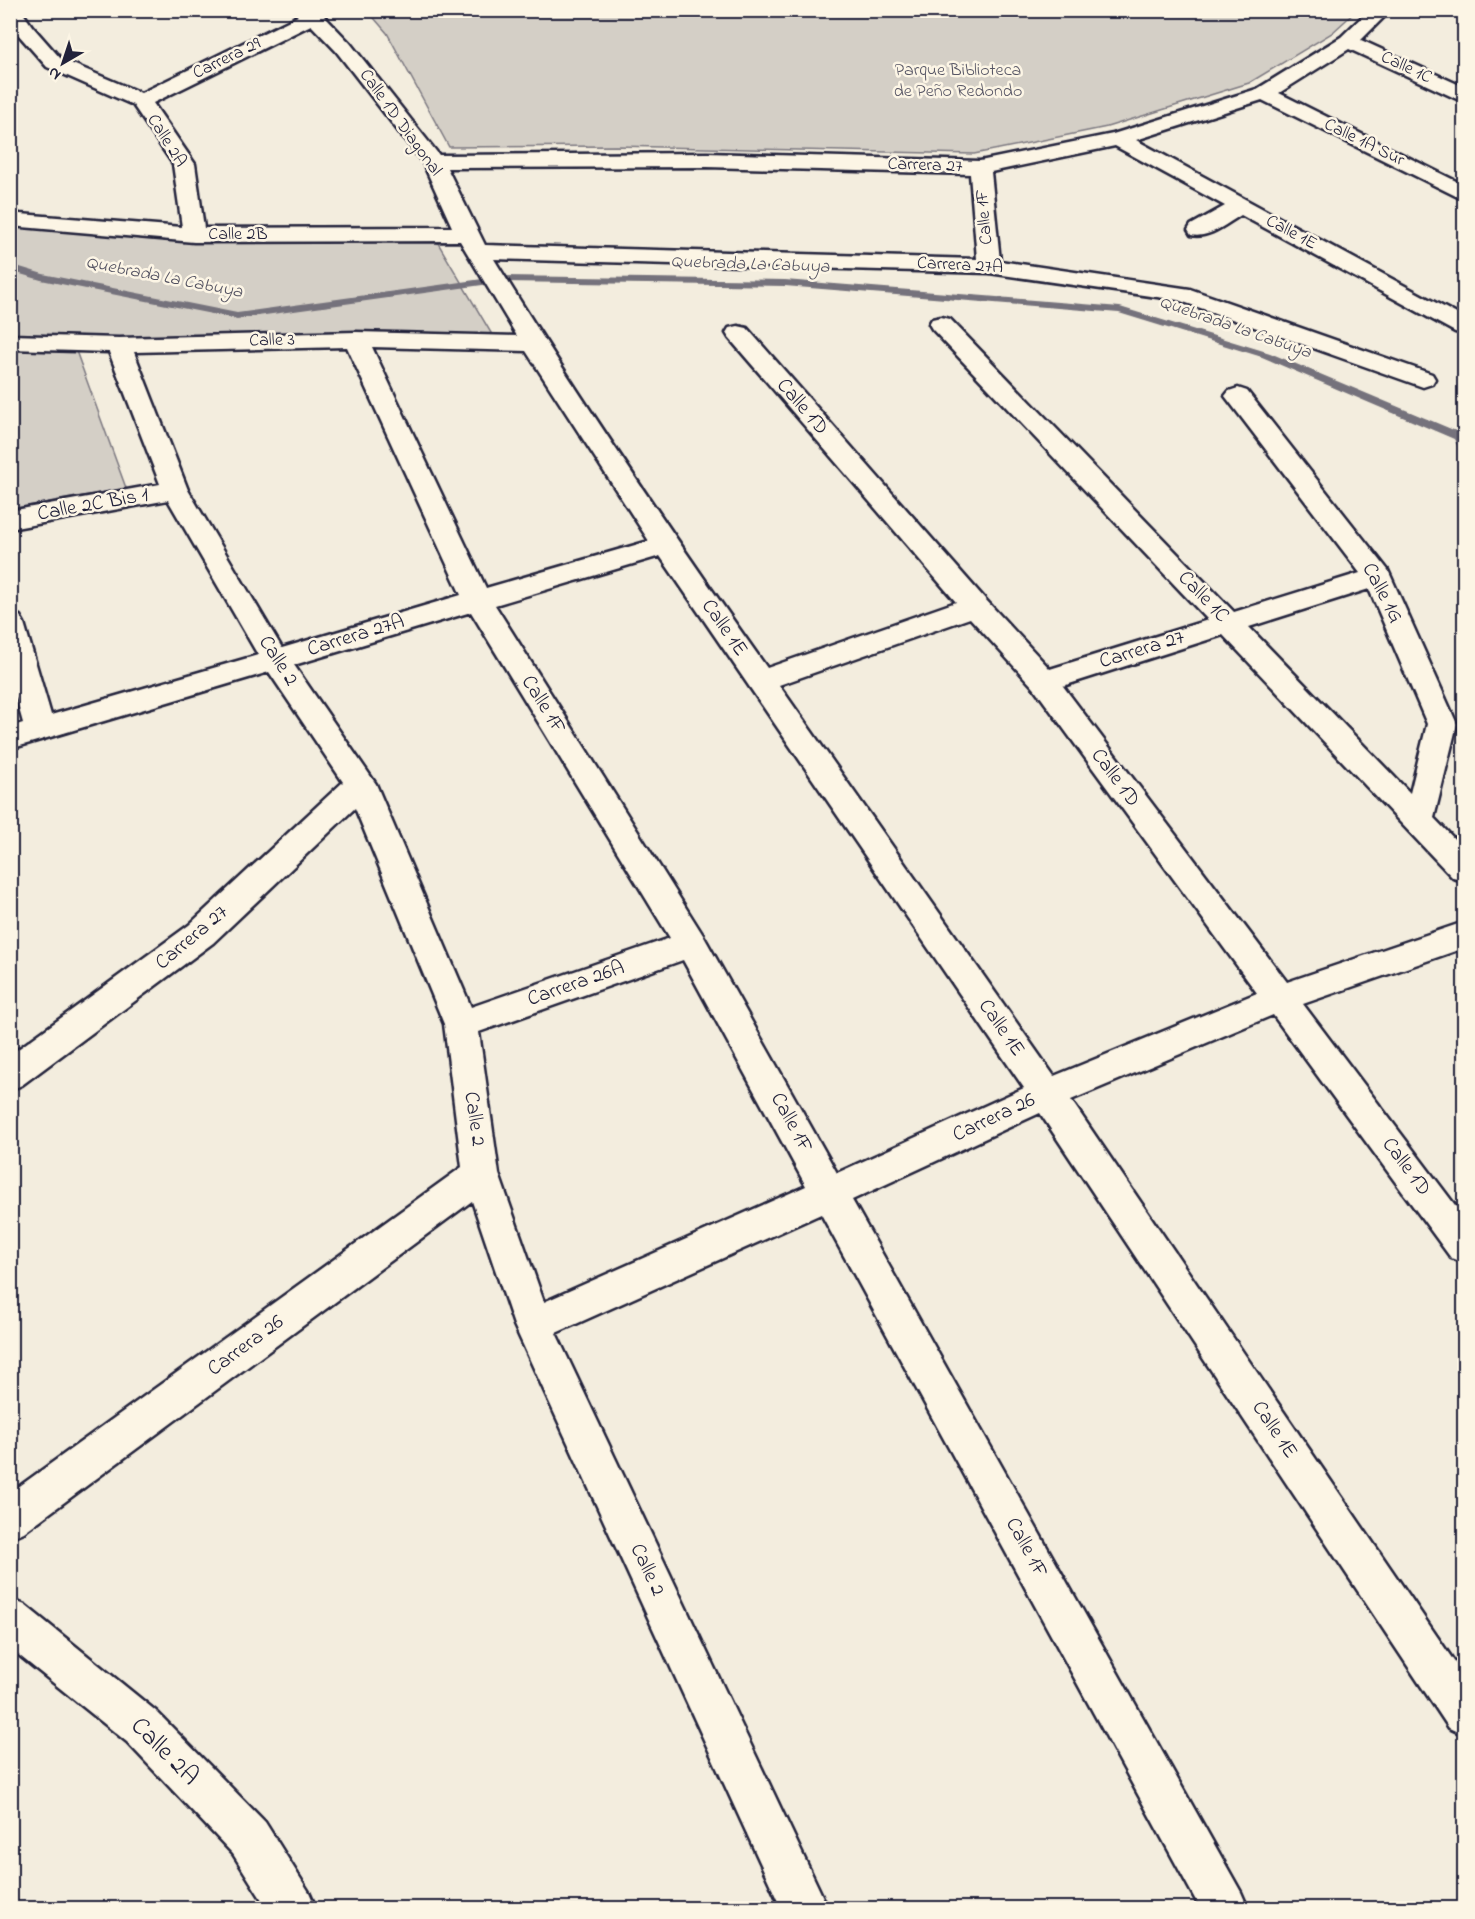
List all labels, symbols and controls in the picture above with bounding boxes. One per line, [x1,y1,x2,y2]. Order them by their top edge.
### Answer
street label: Carrera 29 [188,31,266,87]
north arrow [33,33,93,93]
street label: Calle 1C [1376,45,1436,91]
park label: Parque Biblioteca de Peño Redondo [894,58,1022,105]
text: N [43,60,67,86]
street label: Calle 1D Diagonal [351,64,448,183]
street label: Calle 2A [140,109,192,173]
street label: Calle 1A Sur [1319,112,1409,174]
street label: Carrera 27 [887,152,964,180]
street label: Calle 1F [970,188,1000,246]
street label: Calle 1E [1261,209,1321,257]
street label: Calle 2B [208,222,268,248]
water label: Quebrada La Cabuya [670,249,830,281]
water label: Quebrada La Cabuya [83,250,245,306]
street label: Carrera 27A [916,251,1004,281]
water label: Quebrada La Cabuya [1156,290,1315,366]
street label: Calle 3 [249,328,295,354]
street label: Calle 1D [769,372,835,442]
street label: Calle 2C Bis 1 [35,480,151,530]
street label: Calle 1G [1354,558,1410,628]
street label: Calle 1C [1170,564,1236,630]
street label: Calle 1E [693,593,755,663]
street label: Carrera 27A [304,607,408,665]
street label: Carrera 27 [1096,623,1189,677]
street label: Calle 2 [250,630,306,692]
street label: Calle 1F [513,670,573,741]
street label: Calle 1D [1083,742,1147,814]
street label: Carrera 27 [149,898,235,978]
street label: Carrera 26A [523,953,629,1015]
street label: Calle 1E [970,993,1032,1063]
street label: Carrera 26 [948,1086,1040,1150]
street label: Calle 1F [762,1087,820,1159]
street label: Calle 2 [455,1090,493,1148]
street label: Calle 1D [1374,1131,1438,1203]
street label: Carrera 26 [202,1308,290,1384]
street label: Calle 1E [1244,1395,1304,1465]
street label: Calle 1F [997,1512,1055,1584]
street label: Calle 2 [622,1539,672,1601]
street label: Calle 2A [121,1709,207,1795]

